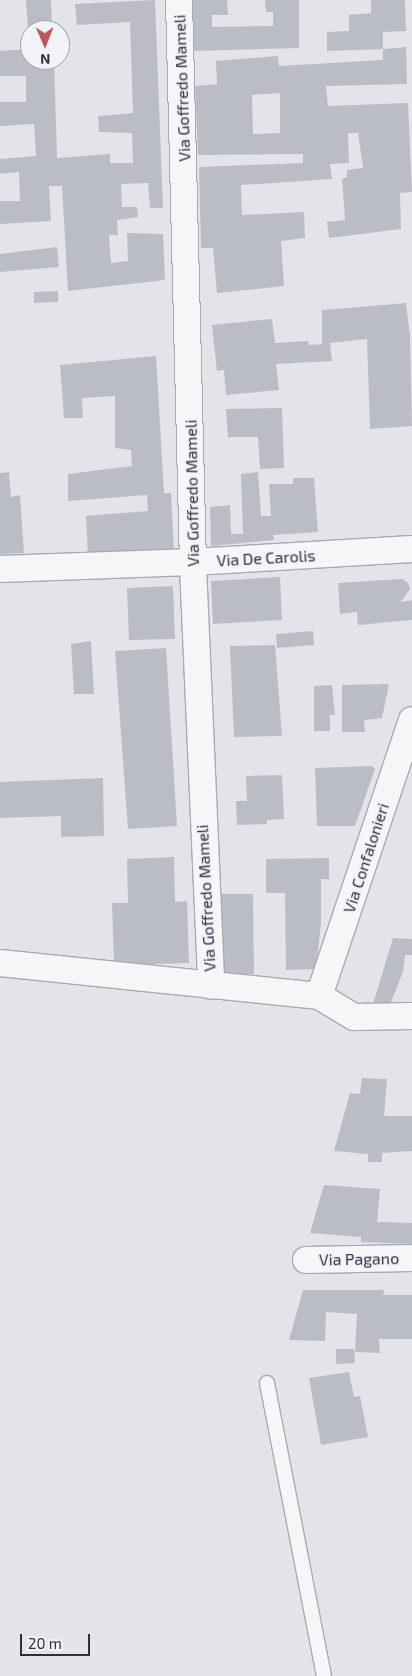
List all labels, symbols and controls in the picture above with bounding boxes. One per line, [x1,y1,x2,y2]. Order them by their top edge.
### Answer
street label: Via Goffredo Mameli [170,14,194,162]
north arrow [20,20,70,70]
text: N [40,51,50,68]
street label: Via Goffredo Mameli [181,419,203,567]
street label: Via De Carolis [216,546,316,570]
street label: Via Confalonieri [339,801,393,915]
street label: Via Goffredo Mameli [193,824,219,972]
street label: Via Pagano [319,1249,399,1269]
scale bar [22,1624,92,1656]
text: 20 m [28,1634,62,1652]

